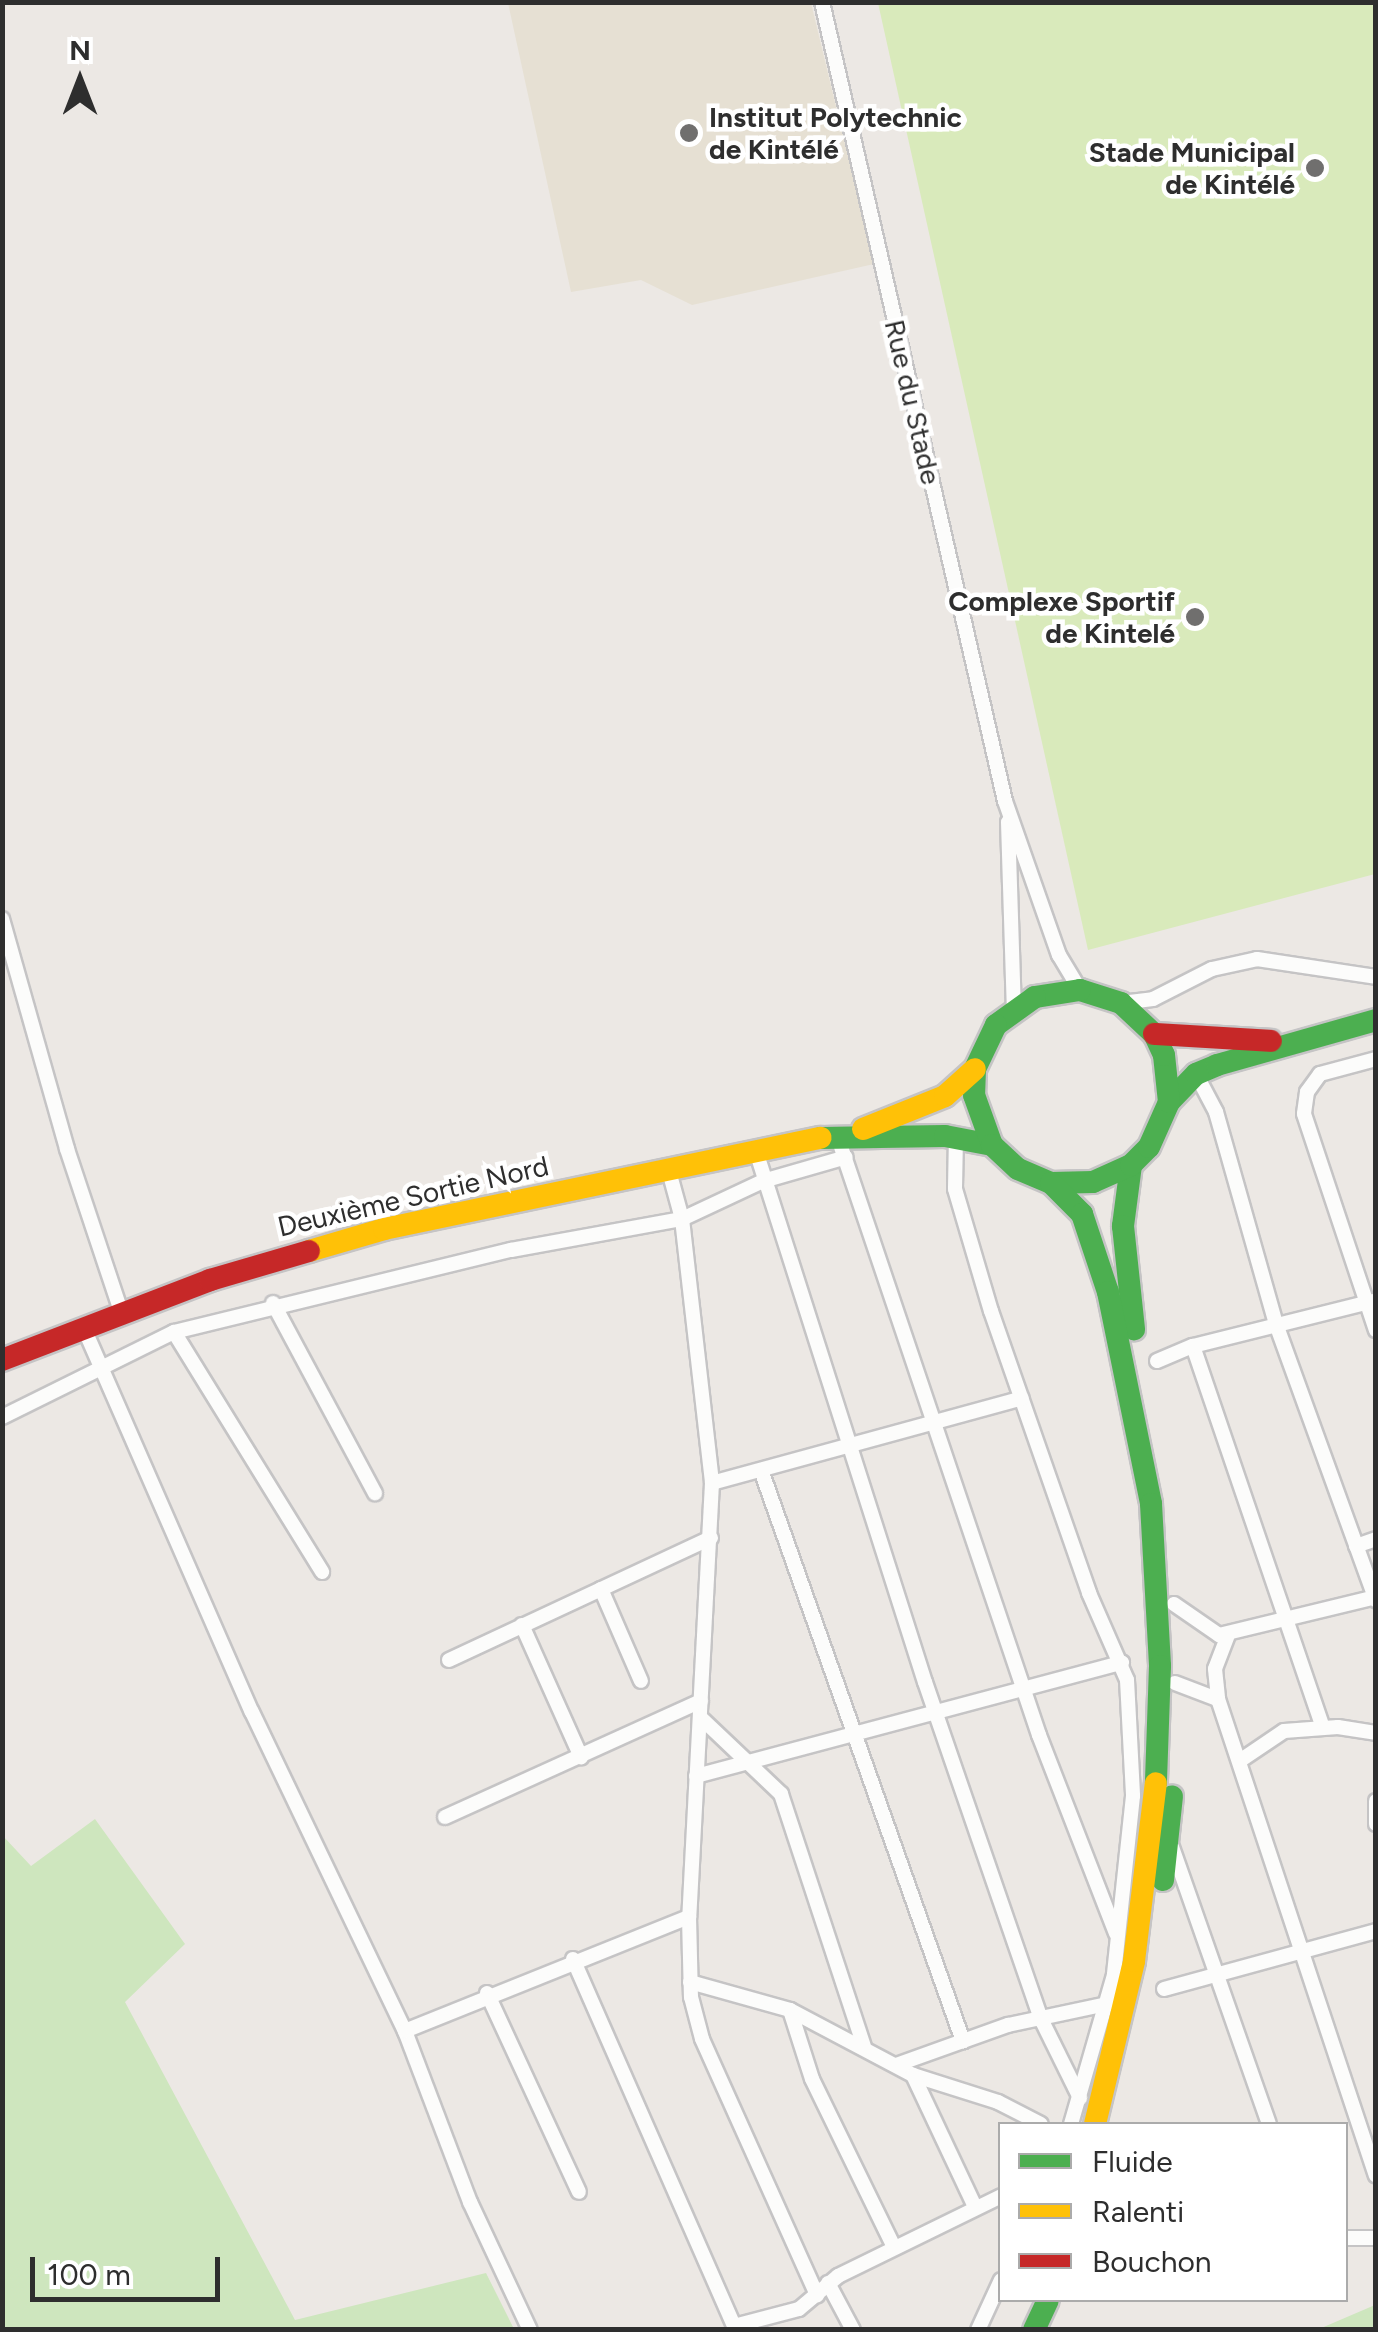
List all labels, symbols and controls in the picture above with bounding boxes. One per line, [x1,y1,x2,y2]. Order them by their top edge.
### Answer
north arrow [30,30,130,130]
text: N [69,33,91,67]
place label: Institut Polytechnic de Kintélé [709,100,962,166]
marker: Institut Polytechnic de Kintélé [678,122,700,144]
place label: Stade Municipal de Kintélé [1089,135,1295,201]
marker: Stade Municipal de Kintélé [1304,157,1326,179]
street label: Rue du Stade [878,316,948,488]
place label: Complexe Sportif de Kintelé [948,584,1175,650]
marker: Complexe Sportif de Kintelé [1184,606,1206,628]
street label: Deuxième Sortie Nord [274,1148,552,1244]
legend [998,2122,1348,2302]
text: Fluide [1092,2143,1173,2180]
text: Ralenti [1092,2193,1184,2230]
scale bar [35,2237,225,2299]
text: Bouchon [1092,2243,1212,2280]
text: 100 m [47,2256,131,2293]

